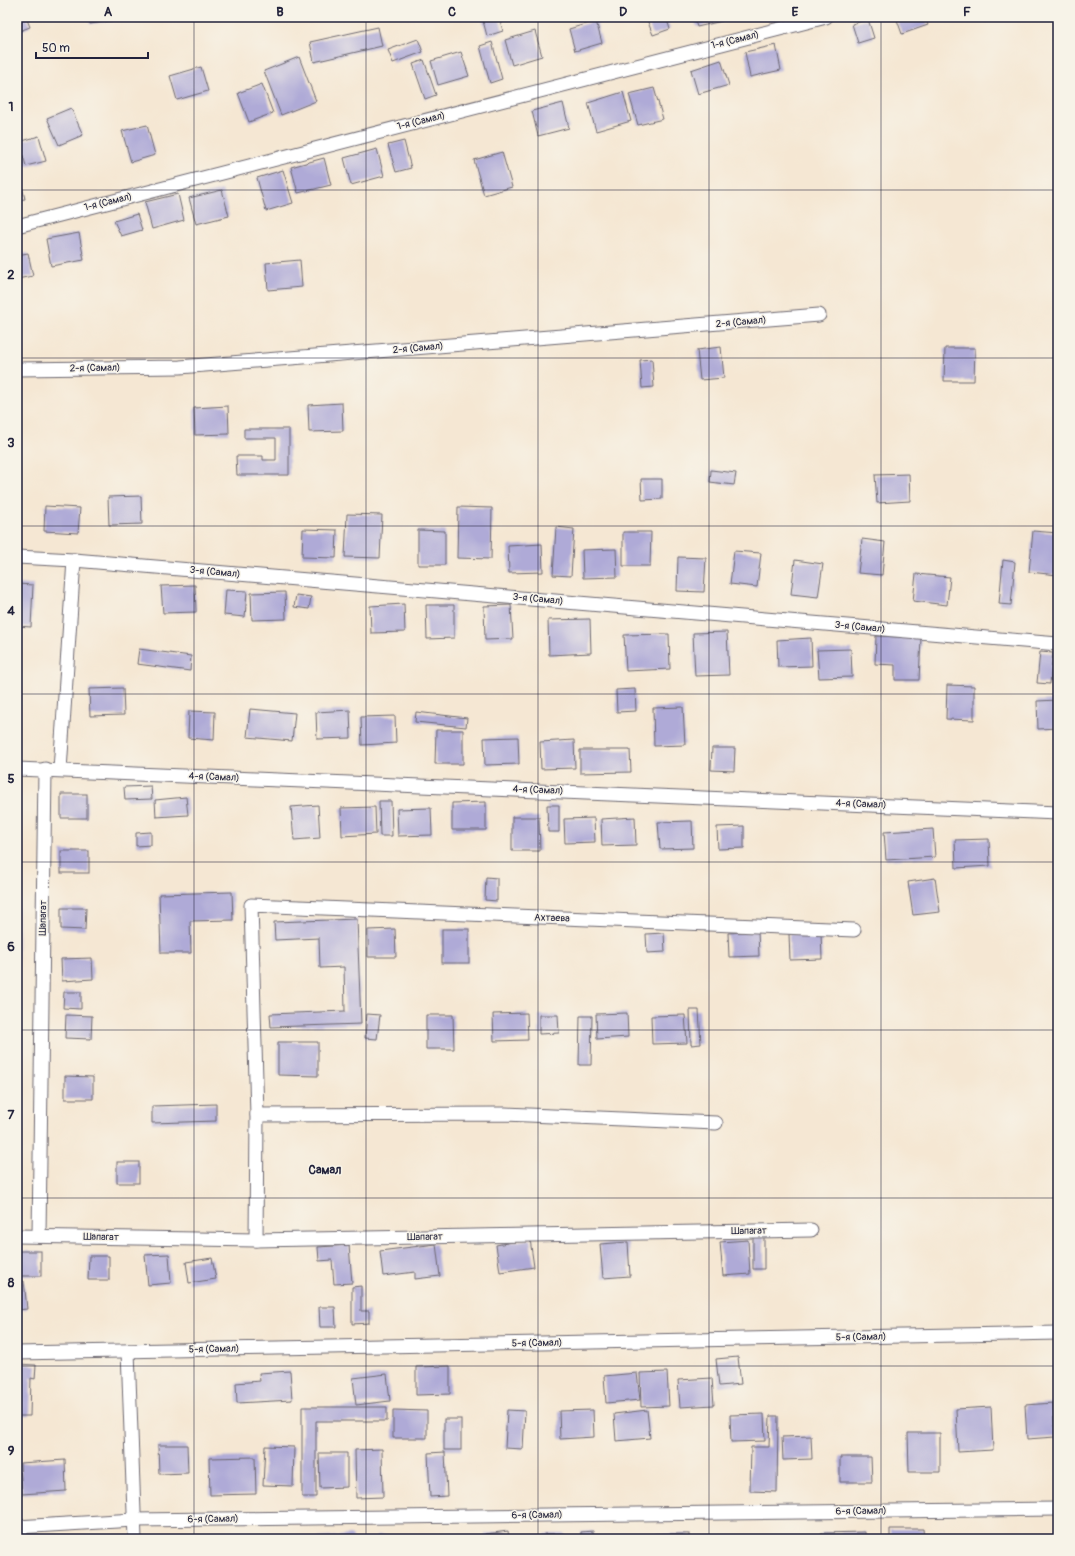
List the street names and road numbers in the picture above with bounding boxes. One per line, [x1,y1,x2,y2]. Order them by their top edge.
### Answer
street label: 1-я (Самал) [710,28,760,52]
street label: 1-я (Самал) [396,109,446,133]
street label: 1-я (Самал) [83,190,133,214]
street label: 2-я (Самал) [715,314,767,330]
street label: 2-я (Самал) [392,340,444,356]
street label: 2-я (Самал) [70,362,120,374]
street label: 3-я (Самал) [189,564,241,580]
street label: 3-я (Самал) [512,591,564,607]
street label: 3-я (Самал) [834,619,886,635]
street label: 4-я (Самал) [188,770,240,784]
street label: 4-я (Самал) [512,783,564,797]
street label: 4-я (Самал) [835,797,887,811]
street label: Шапагат [37,900,49,936]
street label: Ахтаева [534,911,570,925]
street label: Шапагат [731,1225,767,1237]
street label: Шапагат [83,1231,119,1243]
street label: Шапагат [407,1231,443,1243]
street label: 5-я (Самал) [836,1331,886,1343]
street label: 5-я (Самал) [512,1337,562,1349]
street label: 5-я (Самал) [189,1343,239,1355]
street label: 6-я (Самал) [835,1505,887,1517]
street label: 6-я (Самал) [511,1509,563,1521]
street label: 6-я (Самал) [187,1513,239,1525]

